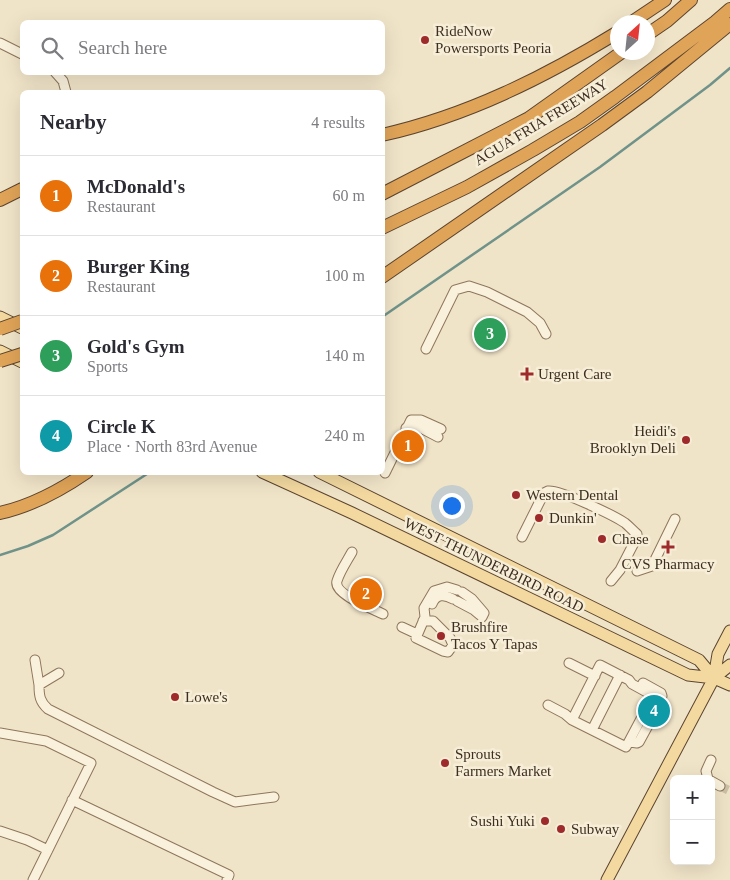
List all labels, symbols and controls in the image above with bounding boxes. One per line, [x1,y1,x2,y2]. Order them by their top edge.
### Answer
north arrow [610,15,655,60]
search box [20,20,385,75]
place label: RideNow Powersports Peoria [435,23,552,56]
icon: search [38,34,66,62]
marker: RideNow Powersports Peoria [419,34,431,46]
text: Search here [78,37,167,58]
street label: AGUA FRIA FREEWAY [471,76,611,168]
text: Nearby [40,110,107,134]
text: 4 results [311,114,365,131]
text: McDonald's [87,176,185,197]
text: 1 [52,187,60,204]
text: 60 m [333,187,365,204]
text: Restaurant [87,198,155,215]
text: Burger King [87,256,190,277]
text: 2 [52,267,60,284]
text: 100 m [325,267,365,284]
text: Restaurant [87,278,155,295]
pin: 3 [474,315,506,353]
text: Gold's Gym [87,336,185,357]
text: 3 [52,347,60,364]
text: 140 m [325,347,365,364]
text: Sports [87,358,128,375]
place label: Urgent Care [538,366,612,382]
marker: Urgent Care [520,367,534,381]
text: Circle K [87,416,156,437]
place label: Heidi's Brooklyn Deli [590,423,676,456]
text: 4 [52,427,60,444]
text: 240 m [325,427,365,444]
pin: 1 [392,427,424,465]
marker: Heidi's Brooklyn Deli [680,434,692,446]
text: Place · North 83rd Avenue [87,438,257,455]
place label: Western Dental [526,487,619,503]
marker: Western Dental [510,489,522,501]
your location [439,493,465,519]
place label: Dunkin' [549,510,597,526]
marker: Dunkin' [533,512,545,524]
street label: WEST THUNDERBIRD ROAD [402,514,587,616]
place label: Chase [612,531,649,547]
marker: Chase [596,533,608,545]
marker: CVS Pharmacy [662,541,674,553]
place label: CVS Pharmacy [622,556,715,572]
pin: 2 [350,575,382,613]
place label: Brushfire Tacos Y Tapas [451,619,538,652]
marker: Brushfire Tacos Y Tapas [435,630,447,642]
place label: Lowe's [185,689,228,705]
marker: Lowe's [169,691,181,703]
pin: 4 [638,692,670,730]
place label: Sprouts Farmers Market [455,746,552,779]
marker: Sprouts Farmers Market [439,757,451,769]
map controls [670,775,715,865]
button: + [670,775,715,820]
place label: Sushi Yuki [470,813,535,829]
marker: Sushi Yuki [539,815,551,827]
button: − [670,820,715,865]
place label: Subway [571,821,620,837]
marker: Subway [555,823,567,835]

